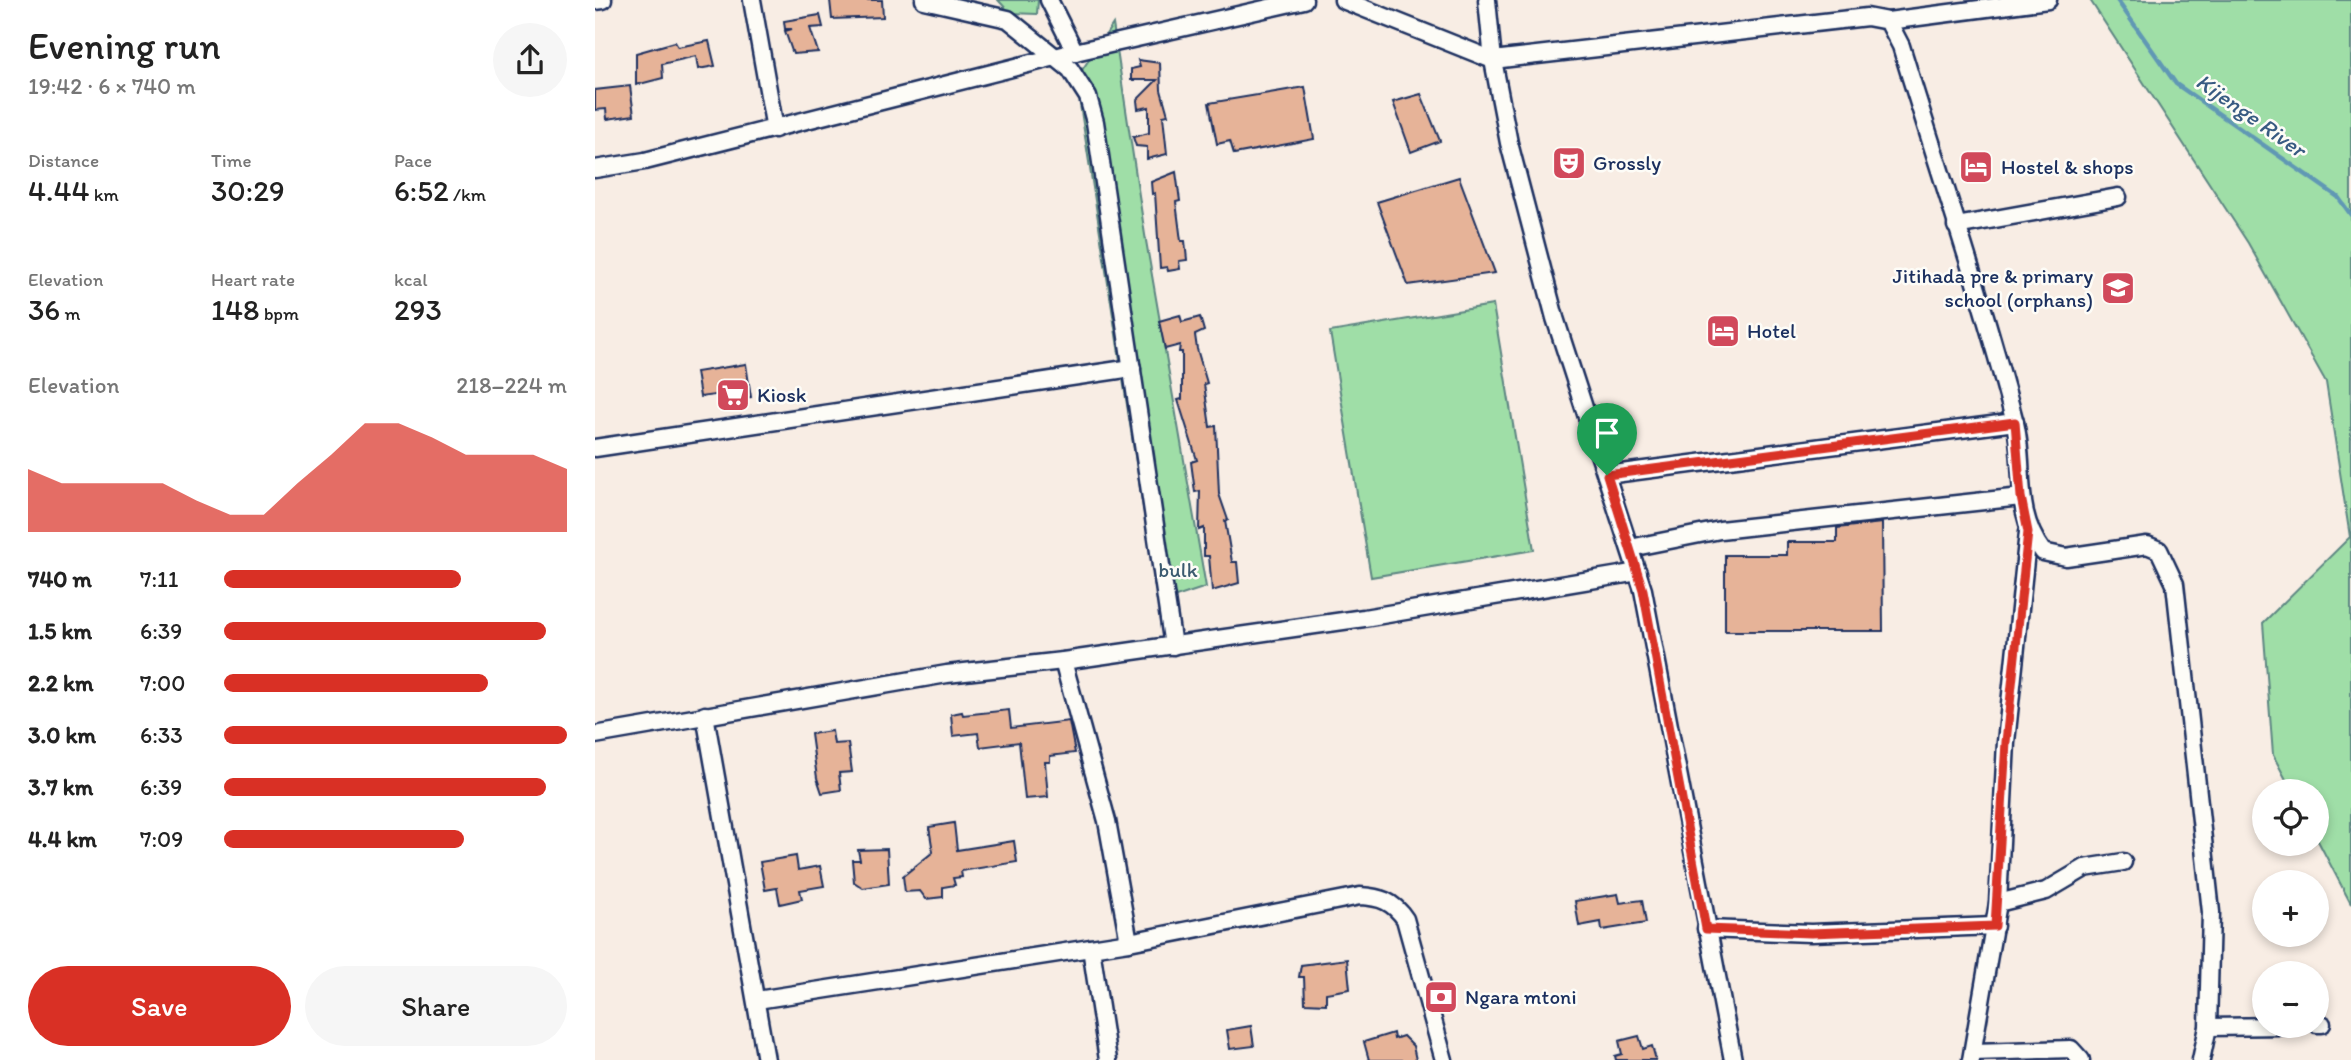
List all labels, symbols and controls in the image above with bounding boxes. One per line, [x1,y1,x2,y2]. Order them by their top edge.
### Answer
text: Evening run [28,23,221,69]
button: share [493,23,567,97]
water label: Kijenge River [2191,67,2313,164]
text: 19:42 · 6 × 740 m [28,72,196,100]
theatre icon: Grossly [1550,144,1588,182]
hotel icon: Hostel & shops [1957,148,1995,186]
text: Distance [28,149,99,172]
text: Time [211,149,252,172]
text: Pace [394,149,432,172]
place label: Grossly [1593,150,1661,175]
place label: Hostel & shops [2001,154,2134,179]
text: 4.44 [28,172,89,209]
text: 30:29 [211,172,285,209]
text: 6:52 [394,172,449,209]
text: km [89,183,119,206]
text: /km [449,183,486,206]
place label: Jitihada pre & primary school (orphans) [1893,263,2093,312]
text: Elevation [28,268,104,291]
text: Heart rate [211,268,295,291]
text: kcal [394,268,428,291]
school or university icon: Jitihada pre & primary school (orphans) [2099,269,2137,307]
text: 36 [28,291,60,328]
text: 148 [211,291,259,328]
text: 293 [394,291,442,328]
text: m [60,302,81,325]
text: bpm [259,302,299,325]
hotel icon: Hotel [1704,312,1742,350]
place label: Hotel [1747,318,1796,343]
text: Elevation [28,371,119,399]
text: 218–224 m [456,371,567,399]
supermarket icon: Kiosk [714,376,752,414]
place label: Kiosk [757,382,807,407]
pin [1577,403,1637,475]
icon: arrive [1588,414,1626,452]
park label: bulk [1158,557,1198,582]
text: 740 m [28,565,92,593]
text: 7:11 [140,565,178,593]
text: 1.5 km [28,617,92,645]
text: 6:39 [140,617,182,645]
text: 2.2 km [28,669,93,697]
text: 7:00 [140,669,185,697]
text: 3.0 km [28,721,96,749]
text: 6:33 [140,721,183,749]
text: 3.7 km [28,773,93,801]
text: 6:39 [140,773,182,801]
map controls [2252,779,2329,1038]
button: locate [2252,779,2329,856]
text: 4.4 km [28,825,97,853]
text: 7:09 [140,825,183,853]
button: + [2252,870,2329,947]
button: − [2252,961,2329,1038]
button: Save [28,966,291,1046]
button: Share [305,966,567,1046]
bank icon: Ngara mtoni [1422,978,1460,1016]
place label: Ngara mtoni [1465,984,1577,1009]

